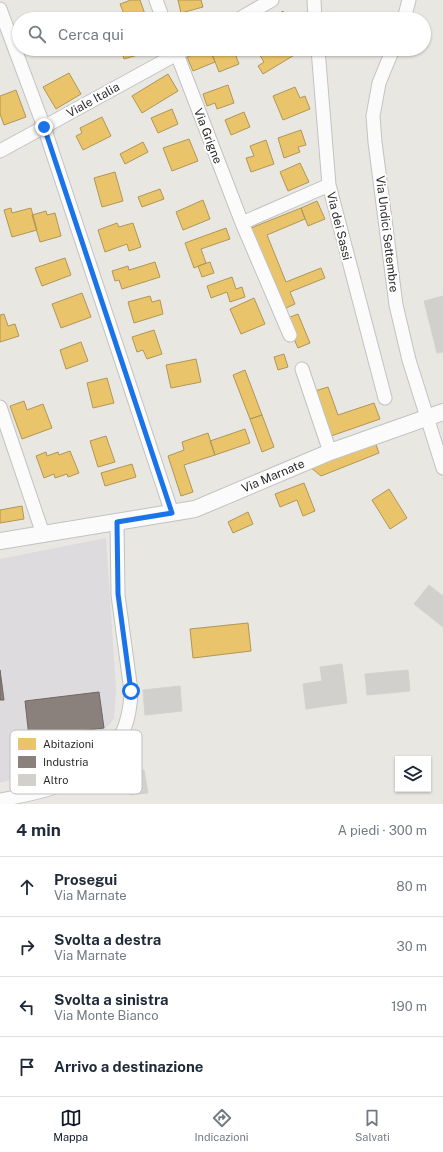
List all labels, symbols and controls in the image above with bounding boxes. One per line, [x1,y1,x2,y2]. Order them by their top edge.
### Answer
search box [12,12,431,56]
icon: search [26,23,48,45]
text: Cerca qui [58,26,124,43]
street label: Viale Italia [64,80,122,120]
street label: Via Grigne [191,106,225,166]
route end [35,118,53,136]
street label: Via Undici Settembre [373,175,401,293]
street label: Via dei Sassi [324,190,354,262]
street label: Via Marnate [239,456,307,496]
route start [122,682,140,700]
legend [10,730,142,794]
text: Abitazioni [43,738,94,750]
text: Industria [43,756,88,768]
map controls [395,756,431,792]
button: layers [395,756,431,792]
text: Altro [43,774,68,786]
text: 4 min [16,820,61,840]
text: A piedi · 300 m [338,823,427,838]
text: Prosegui [54,871,117,888]
icon: ahead [16,876,38,898]
text: 80 m [396,879,427,894]
text: Via Marnate [54,888,127,903]
text: Svolta a destra [54,931,161,948]
icon: right [16,936,38,958]
text: 30 m [397,939,427,954]
text: Via Marnate [54,948,127,963]
text: Svolta a sinistra [54,991,168,1008]
icon: left [16,996,38,1018]
text: 190 m [391,999,427,1014]
text: Via Monte Bianco [54,1008,159,1023]
icon: arrive [16,1056,38,1078]
text: Arrivo a destinazione [54,1058,203,1075]
tab: Mappa [53,1107,88,1143]
tab: Indicazioni [194,1107,249,1143]
tab: Salvati [355,1107,390,1143]

